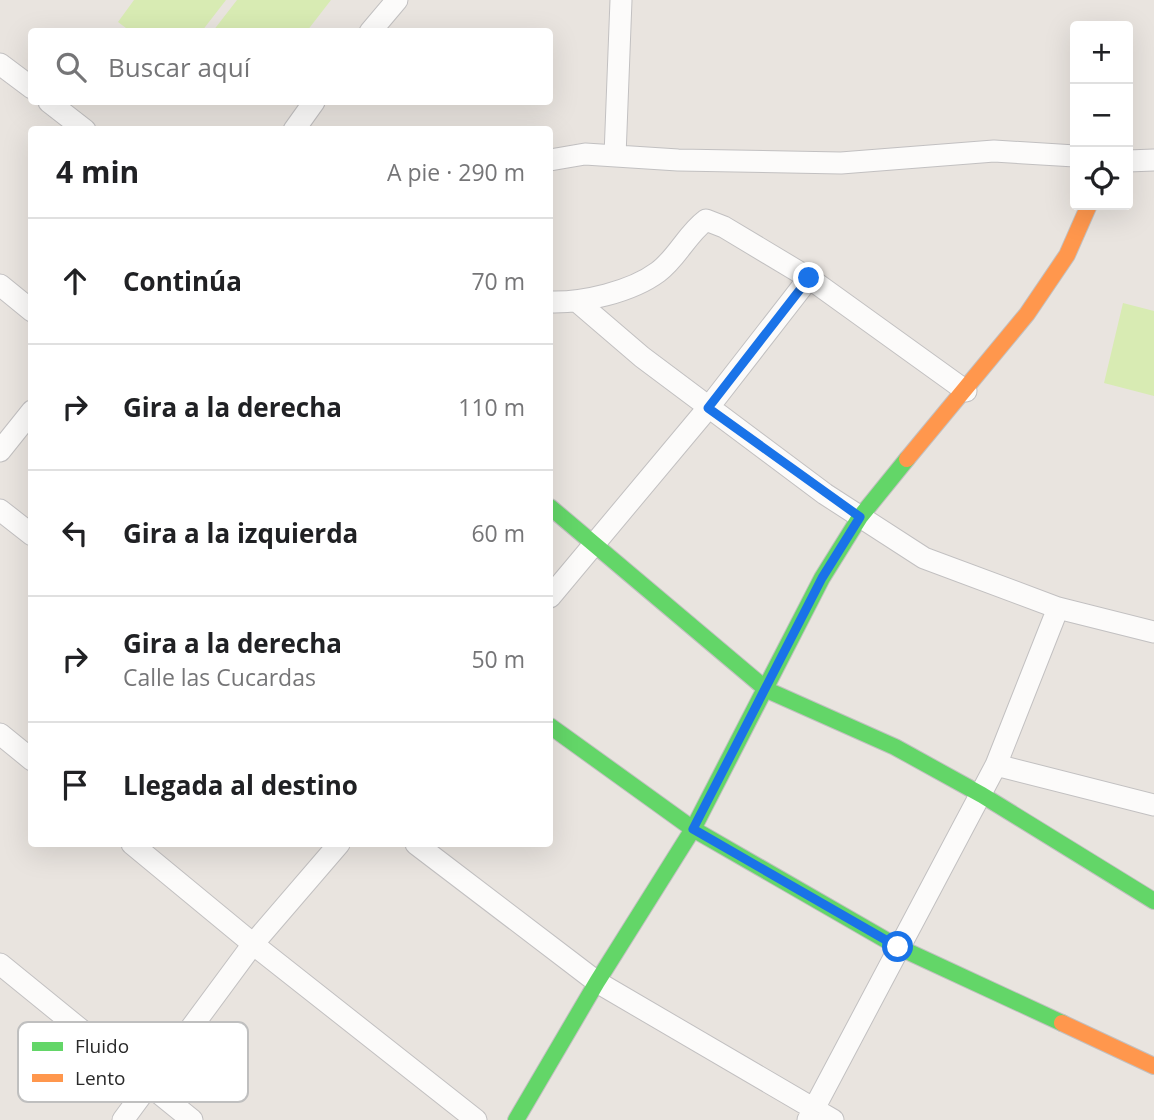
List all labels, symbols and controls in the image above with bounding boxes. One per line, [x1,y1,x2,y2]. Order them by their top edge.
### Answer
map controls [1070,21,1133,210]
button: + [1070,21,1133,84]
search box [28,28,553,105]
icon: search [52,48,90,86]
text: Buscar aquí [108,49,250,85]
button: − [1070,84,1133,147]
button: locate [1070,147,1133,210]
text: 4 min [56,151,139,192]
text: A pie · 290 m [387,156,525,188]
icon: ahead [56,262,94,300]
route end [793,262,824,293]
text: Continúa [123,263,242,299]
text: 70 m [471,265,525,297]
icon: right [56,388,94,426]
text: Gira a la derecha [123,389,342,425]
text: 110 m [458,391,525,423]
icon: left [56,514,94,552]
text: Gira a la izquierda [123,515,358,551]
text: 60 m [471,517,525,549]
text: Gira a la derecha [123,625,342,661]
icon: right [56,640,94,678]
text: 50 m [471,643,525,675]
text: Calle las Cucardas [123,661,316,693]
icon: arrive [56,766,94,804]
text: Llegada al destino [123,767,358,803]
route start [882,931,913,962]
legend [18,1022,248,1102]
text: Fluido [75,1033,129,1059]
text: Lento [75,1065,125,1091]

